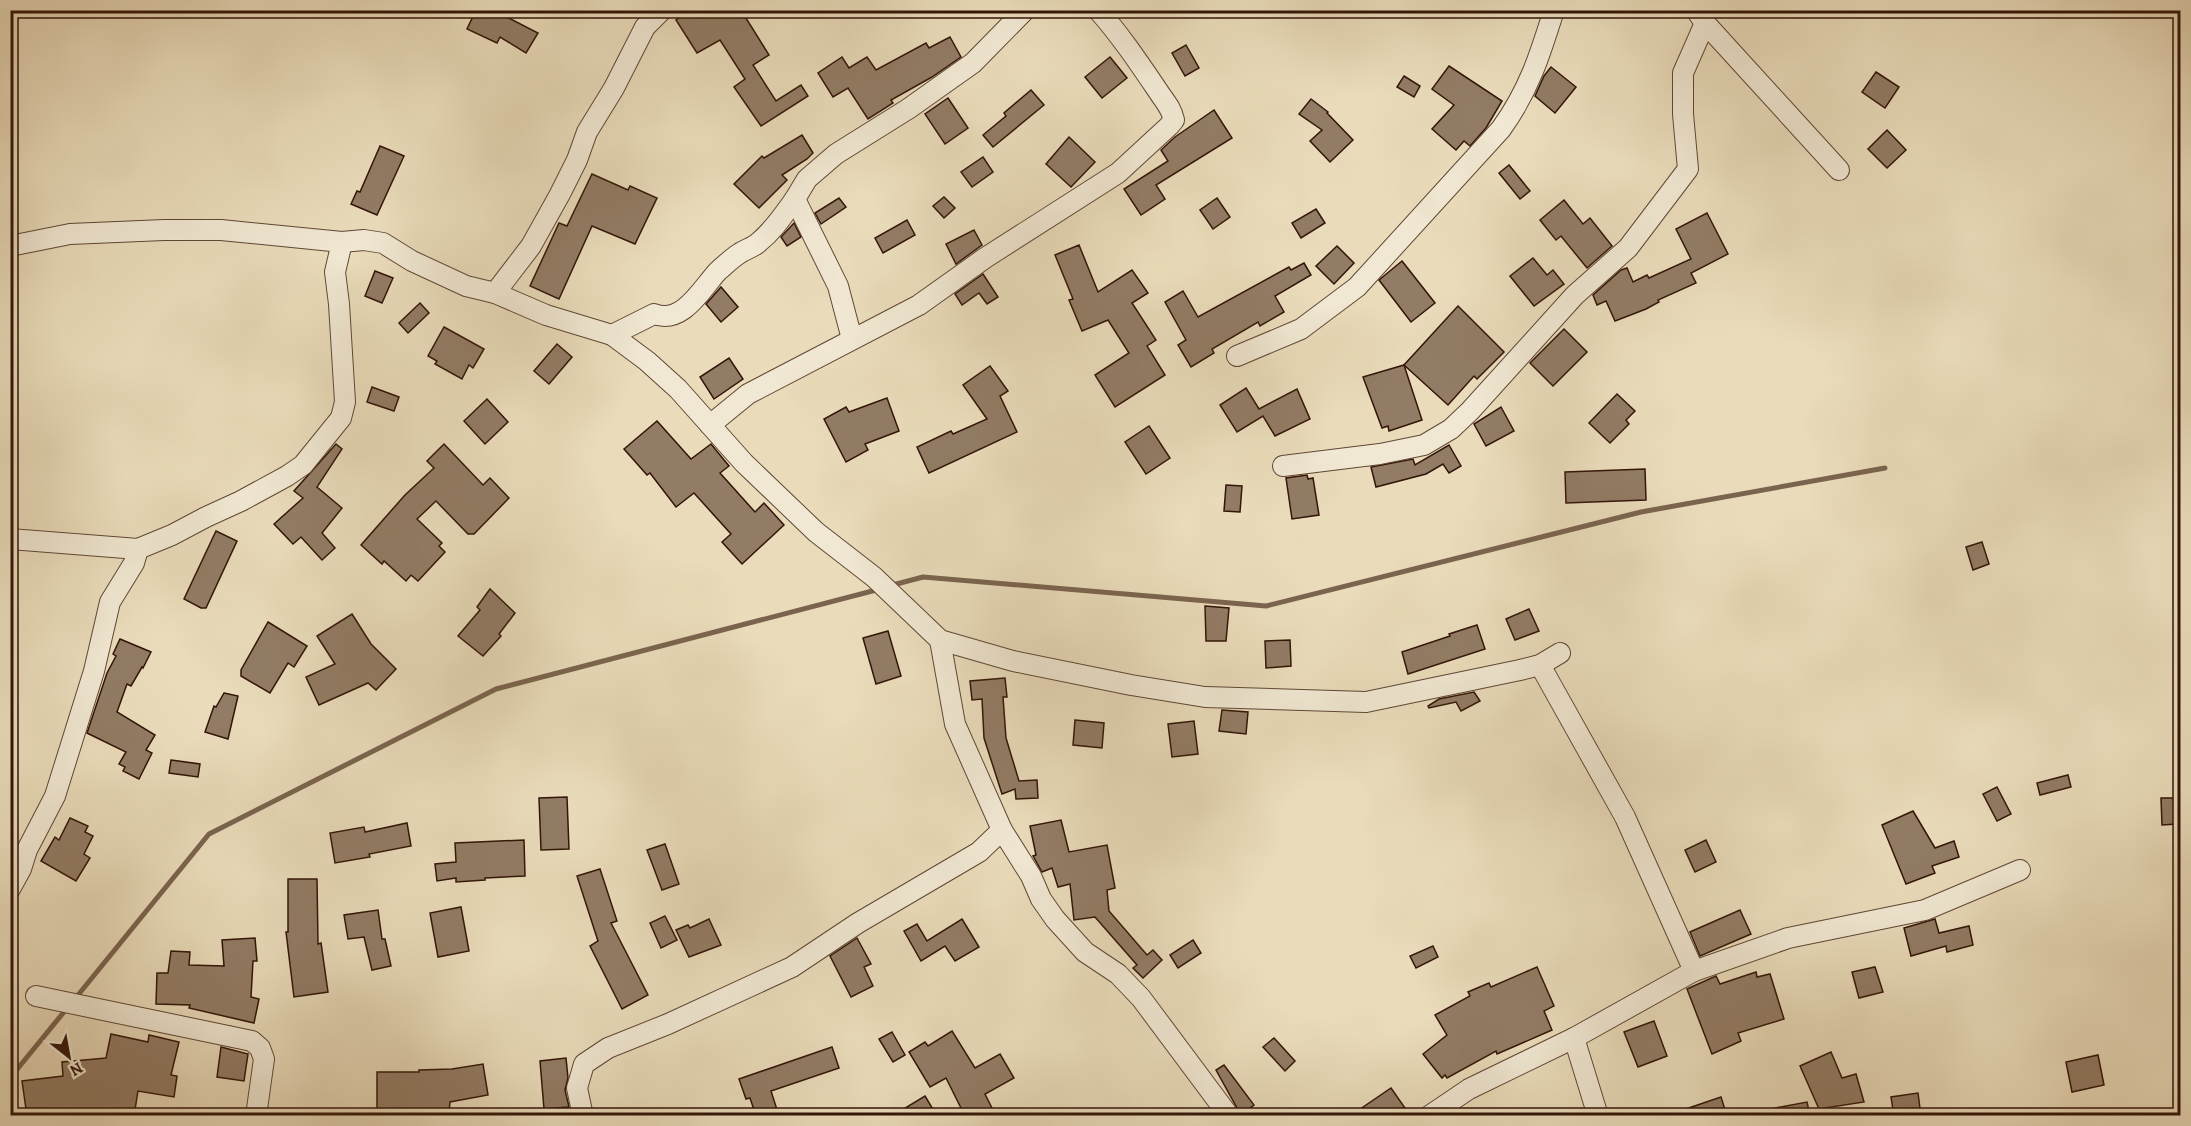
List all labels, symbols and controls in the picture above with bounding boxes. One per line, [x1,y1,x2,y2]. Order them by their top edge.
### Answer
north arrow [39,1027,99,1087]
text: N [65,1057,87,1082]

